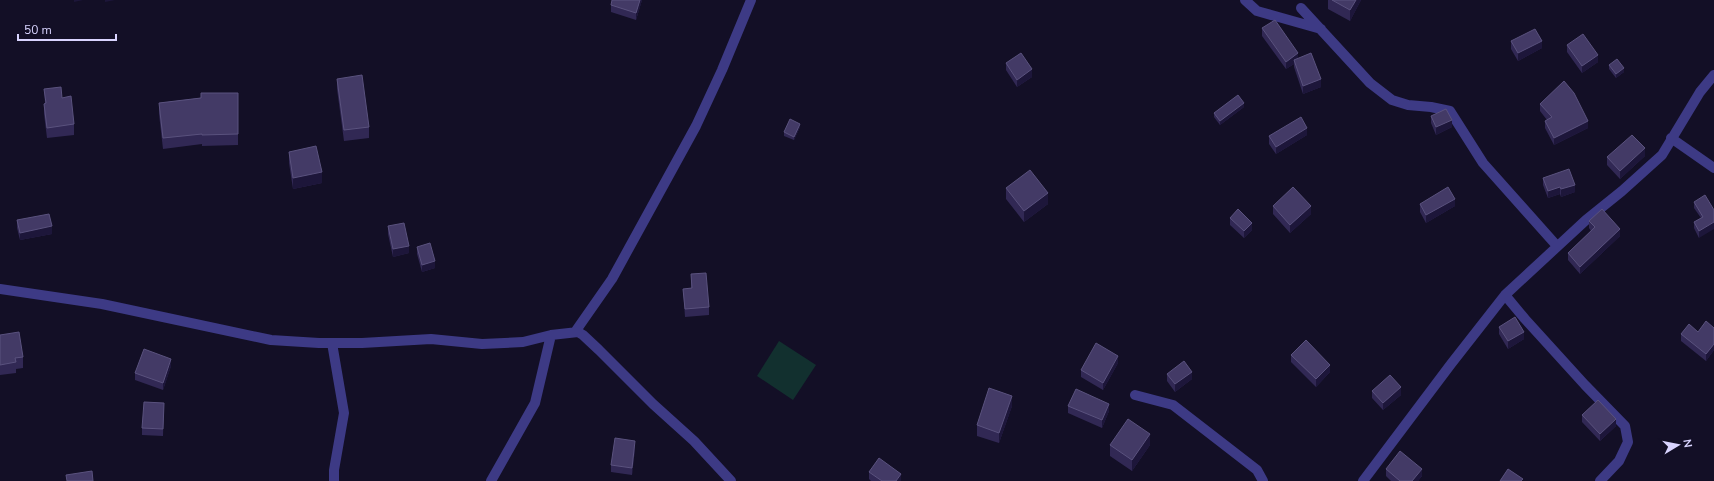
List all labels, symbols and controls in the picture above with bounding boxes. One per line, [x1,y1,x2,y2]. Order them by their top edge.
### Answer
scale bar [18,16,116,42]
text: 50 m [24,22,52,38]
north arrow [1658,425,1698,465]
text: N [1679,438,1695,449]

